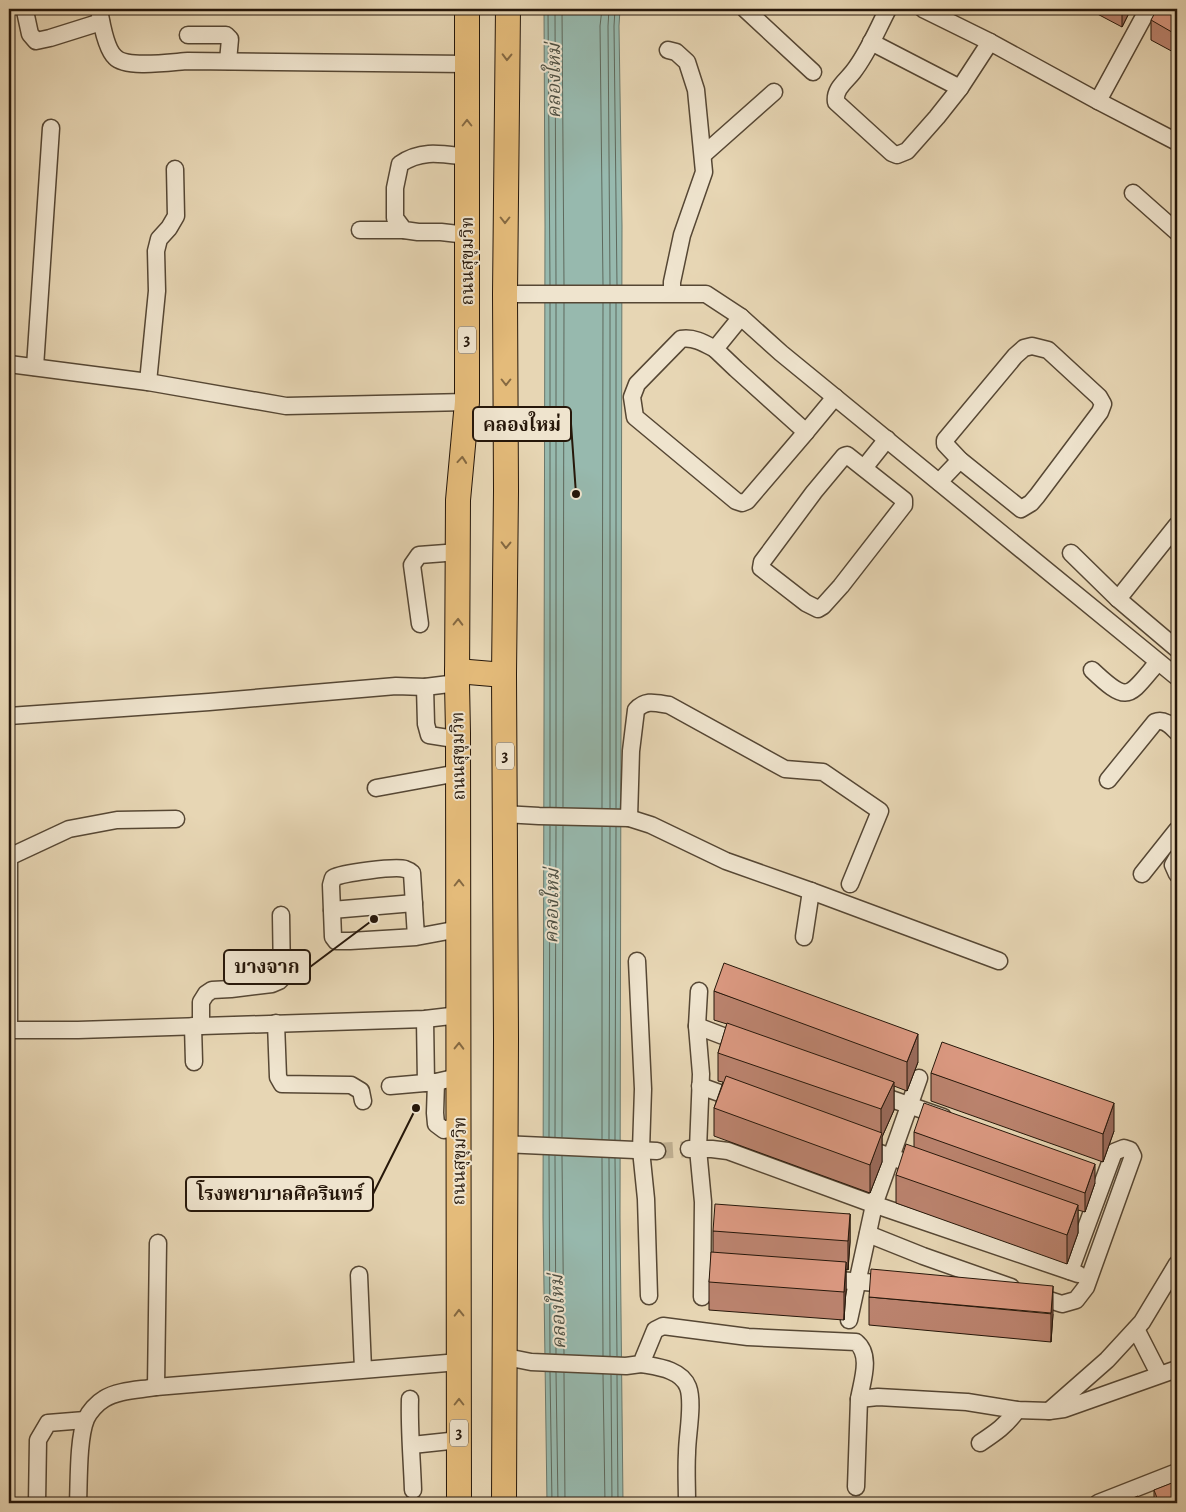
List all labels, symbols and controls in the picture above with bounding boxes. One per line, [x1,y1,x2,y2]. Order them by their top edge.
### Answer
water label: คลองใหม่ [540,41,567,119]
one-way arrow [501,54,512,62]
one-way arrow [462,119,472,126]
one-way arrow [500,216,510,224]
street label: ถนนสุขุมวิท [455,217,479,305]
road number: 3 [458,326,476,354]
one-way arrow [500,379,511,387]
callout: คลองใหม่ [473,407,571,441]
text: คลองใหม่ [483,411,561,438]
one-way arrow [456,456,467,464]
one-way arrow [501,542,511,549]
one-way arrow [453,618,463,626]
street label: ถนนสุขุมวิท [445,711,471,801]
road number: 3 [496,742,514,769]
water label: คลองใหม่ [537,865,566,944]
one-way arrow [454,879,464,886]
callout: บางจาก [224,950,310,984]
text: บางจาก [234,954,300,980]
one-way arrow [454,1041,464,1049]
street label: ถนนสุขุมวิท [446,1116,472,1206]
callout: โรงพยาบาลศิครินทร์ [186,1177,373,1211]
text: โรงพยาบาลศิครินทร์ [196,1180,365,1207]
water label: คลองใหม่ [543,1271,572,1350]
one-way arrow [454,1309,464,1316]
one-way arrow [454,1398,464,1406]
road number: 3 [450,1420,468,1446]

